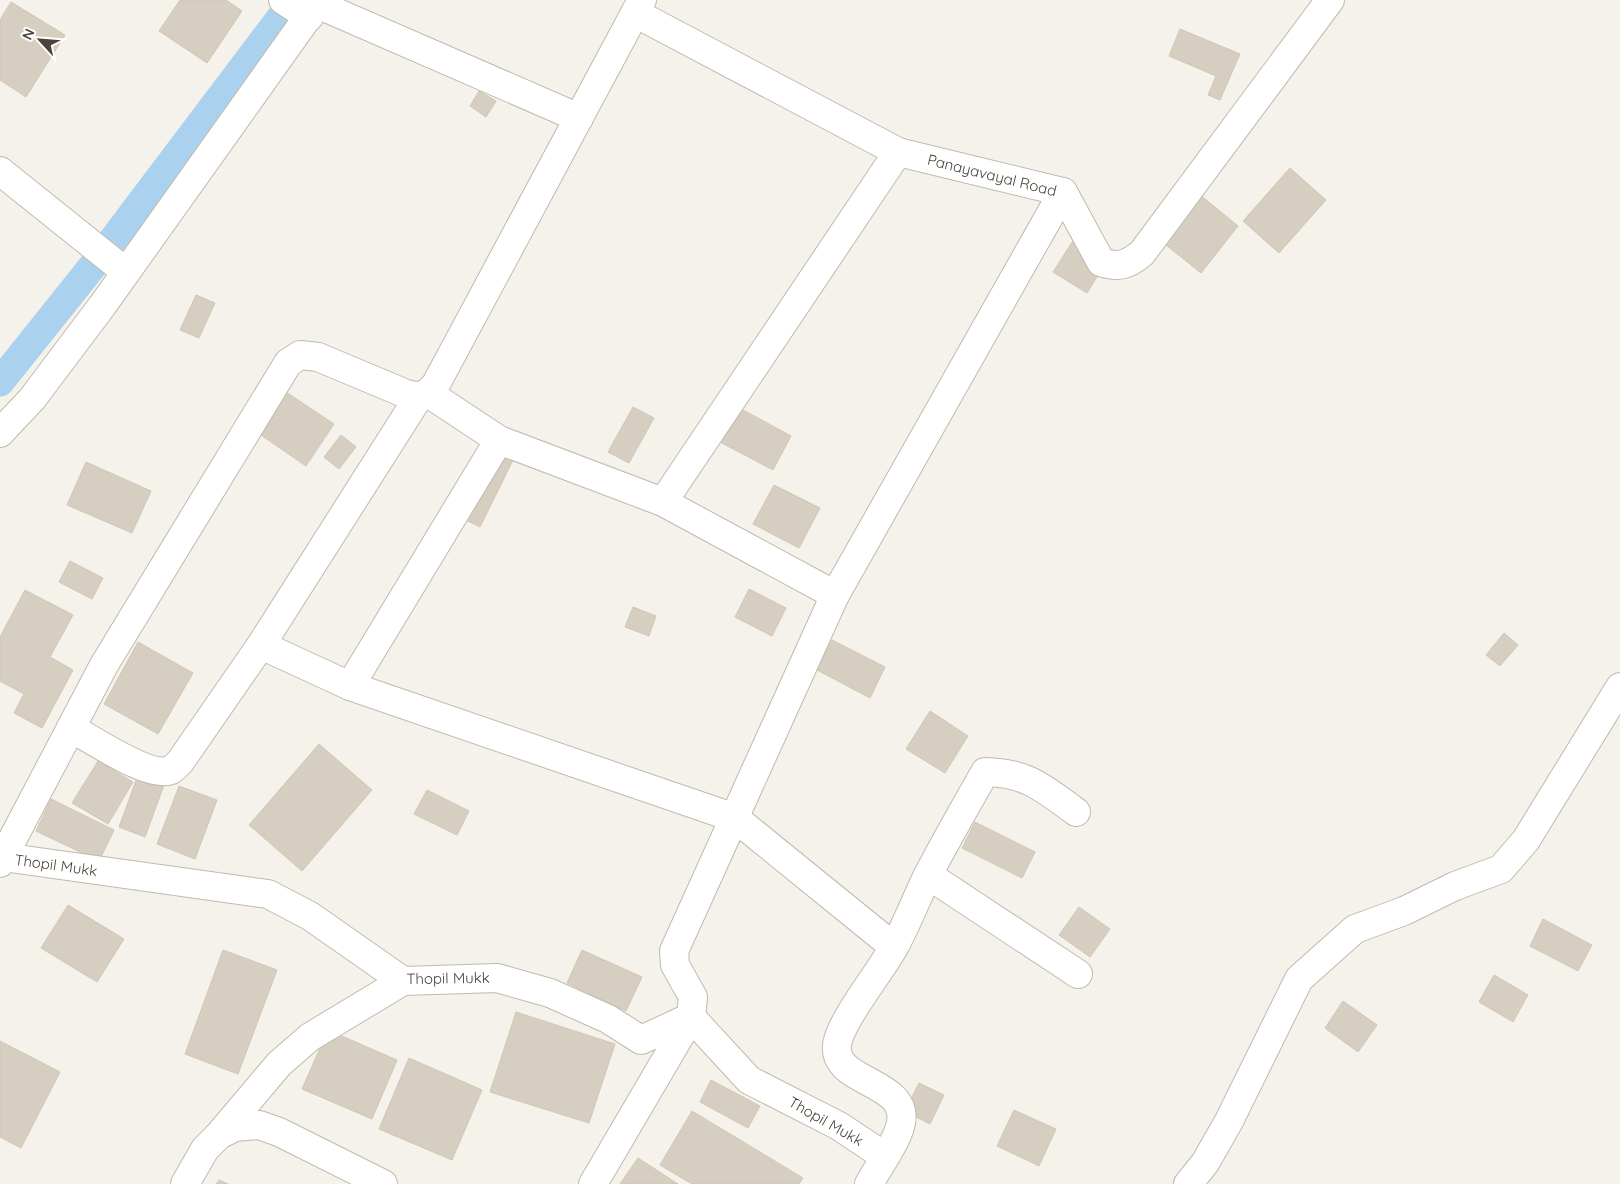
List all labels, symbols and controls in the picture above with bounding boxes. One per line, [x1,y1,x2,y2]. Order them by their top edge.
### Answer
north arrow [15,15,65,65]
text: N [18,26,39,43]
street label: Panayavayal Road [925,150,1059,200]
street label: Thopil Mukk [13,850,99,880]
street label: Thopil Mukk [406,968,490,988]
street label: Thopil Mukk [785,1092,867,1150]

